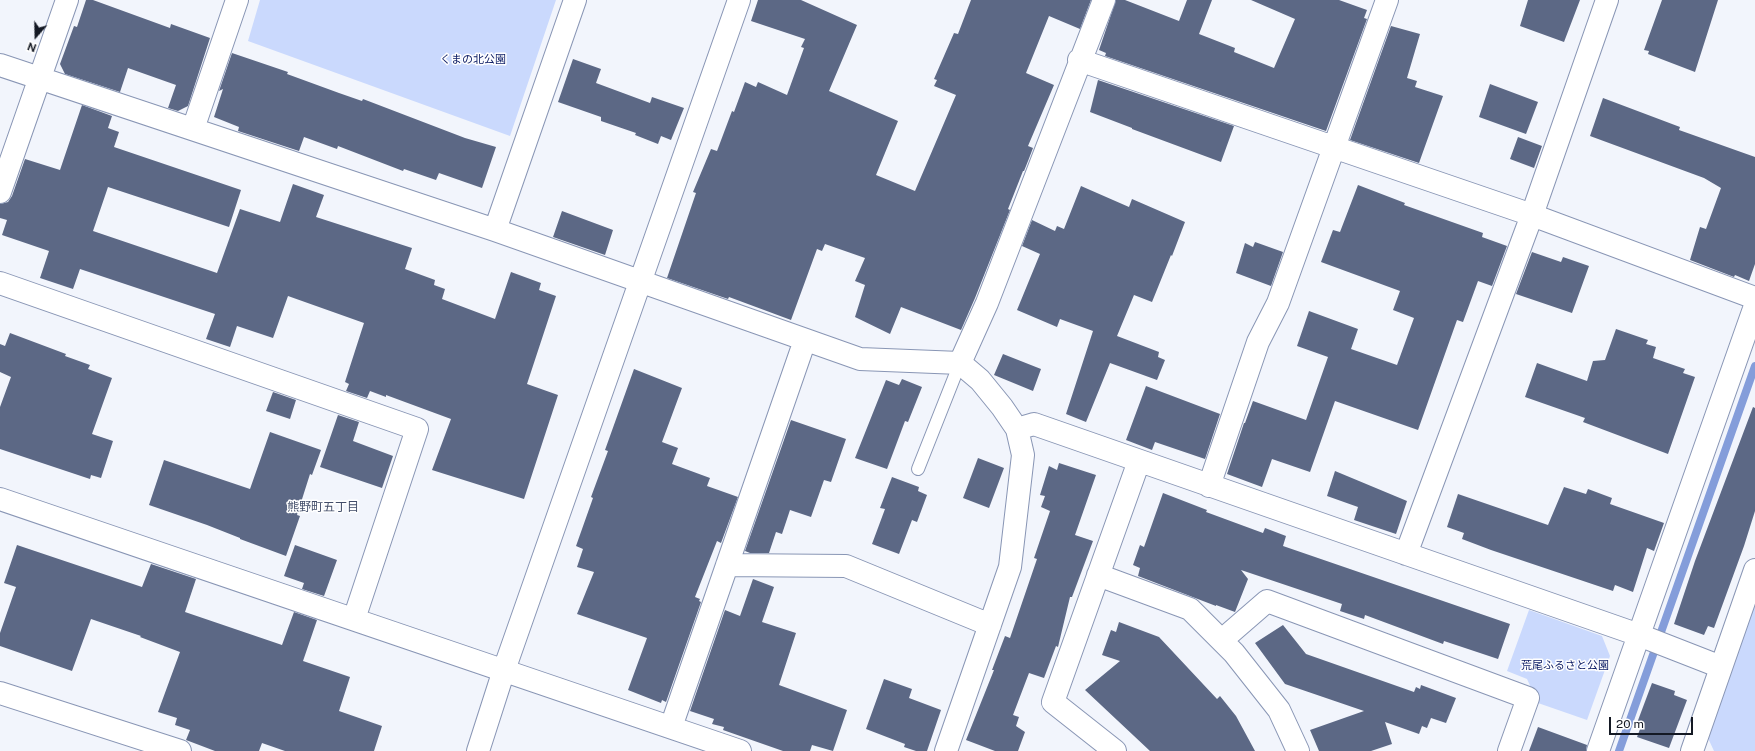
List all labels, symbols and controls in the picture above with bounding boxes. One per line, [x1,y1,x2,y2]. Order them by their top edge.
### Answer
north arrow [16,16,56,56]
text: N [26,40,38,54]
park label: くまの北公園 [440,53,506,67]
district label: 熊野町五丁目 [287,500,359,514]
park label: 荒尾ふるさと公園 [1521,659,1609,673]
scale bar [1611,709,1695,735]
text: 20 m [1616,717,1644,731]

